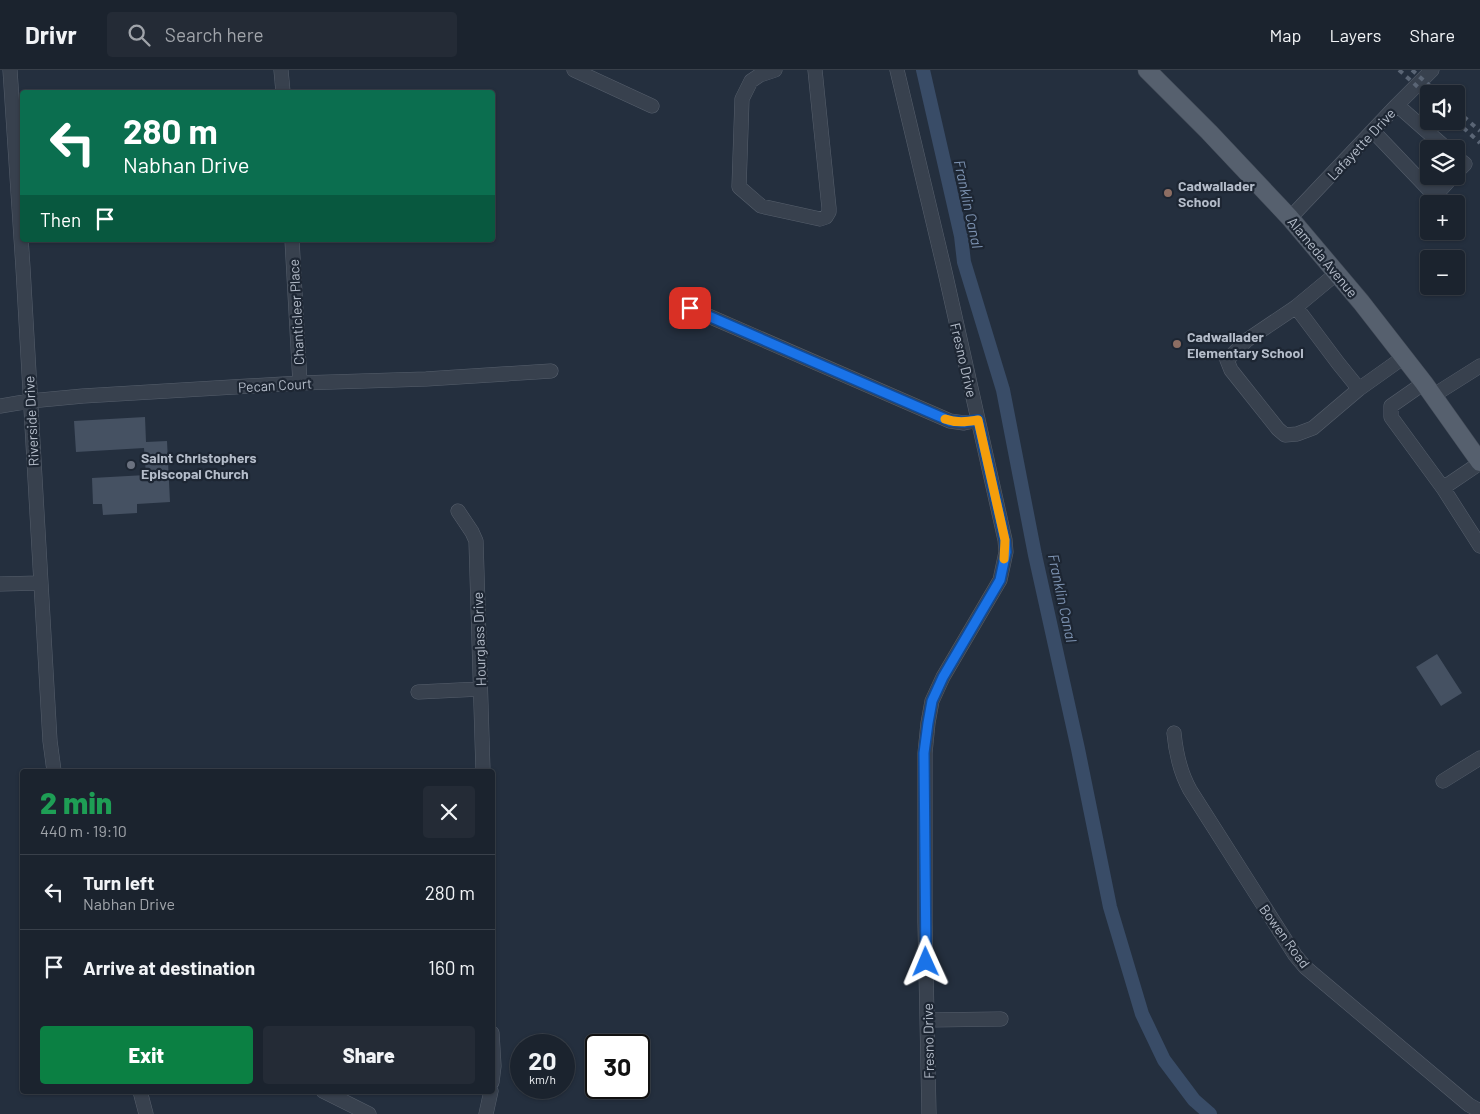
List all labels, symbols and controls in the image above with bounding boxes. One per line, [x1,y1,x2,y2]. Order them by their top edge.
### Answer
search box [107,12,457,57]
text: Drivr [25,20,77,49]
icon: search [125,21,153,49]
text: Search here [165,23,264,46]
text: Map [1269,24,1301,46]
text: Layers [1329,24,1382,46]
text: Share [1410,24,1455,46]
map controls [1420,85,1465,295]
button: sound [1420,85,1465,130]
street label: Lafayette Drive [1323,105,1399,183]
text: 280 m [123,109,218,151]
icon: left [40,110,105,175]
button: layers [1420,140,1465,185]
text: Nabhan Drive [123,151,249,177]
water label: Franklin Canal [951,158,987,250]
place label: Cadwallader School [1178,177,1256,210]
marker: Cadwallader School [1162,187,1174,199]
button: + [1420,195,1465,240]
icon: arrive [91,205,119,233]
text: Then [40,208,81,231]
street label: Alameda Avenue [1284,213,1362,301]
button: − [1420,250,1465,295]
street label: Chanticleer Place [285,259,307,365]
pin [669,287,711,329]
icon: arrive [676,294,704,322]
street label: Fresno Drive [947,321,981,399]
place label: Cadwallader Elementary School [1187,328,1304,361]
marker: Cadwallader Elementary School [1171,338,1183,350]
street label: Riverside Drive [20,375,42,467]
street label: Pecan Court [237,375,313,395]
place label: Saint Christophers Episcopal Church [141,449,257,482]
marker: Saint Christophers Episcopal Church [125,459,137,471]
water label: Franklin Canal [1045,552,1081,644]
street label: Hourglass Drive [469,592,489,686]
text: 2 min [40,784,112,820]
button: close [423,786,475,838]
text: 440 m · 19:10 [40,821,127,840]
text: Turn left [83,871,154,894]
icon: left [40,878,68,906]
text: 280 m [425,881,475,904]
text: Nabhan Drive [83,894,175,913]
street label: Bowen Road [1256,901,1314,971]
position arrow [899,935,951,987]
icon: arrive [40,953,68,981]
text: Arrive at destination [83,956,255,979]
text: 160 m [428,956,475,979]
street label: Fresno Drive [919,1003,937,1079]
button: Exit [40,1026,253,1084]
button: Share [263,1026,475,1084]
speed limit sign: 30 [585,1034,650,1099]
text: 20 [528,1045,557,1075]
text: km/h [529,1072,556,1086]

